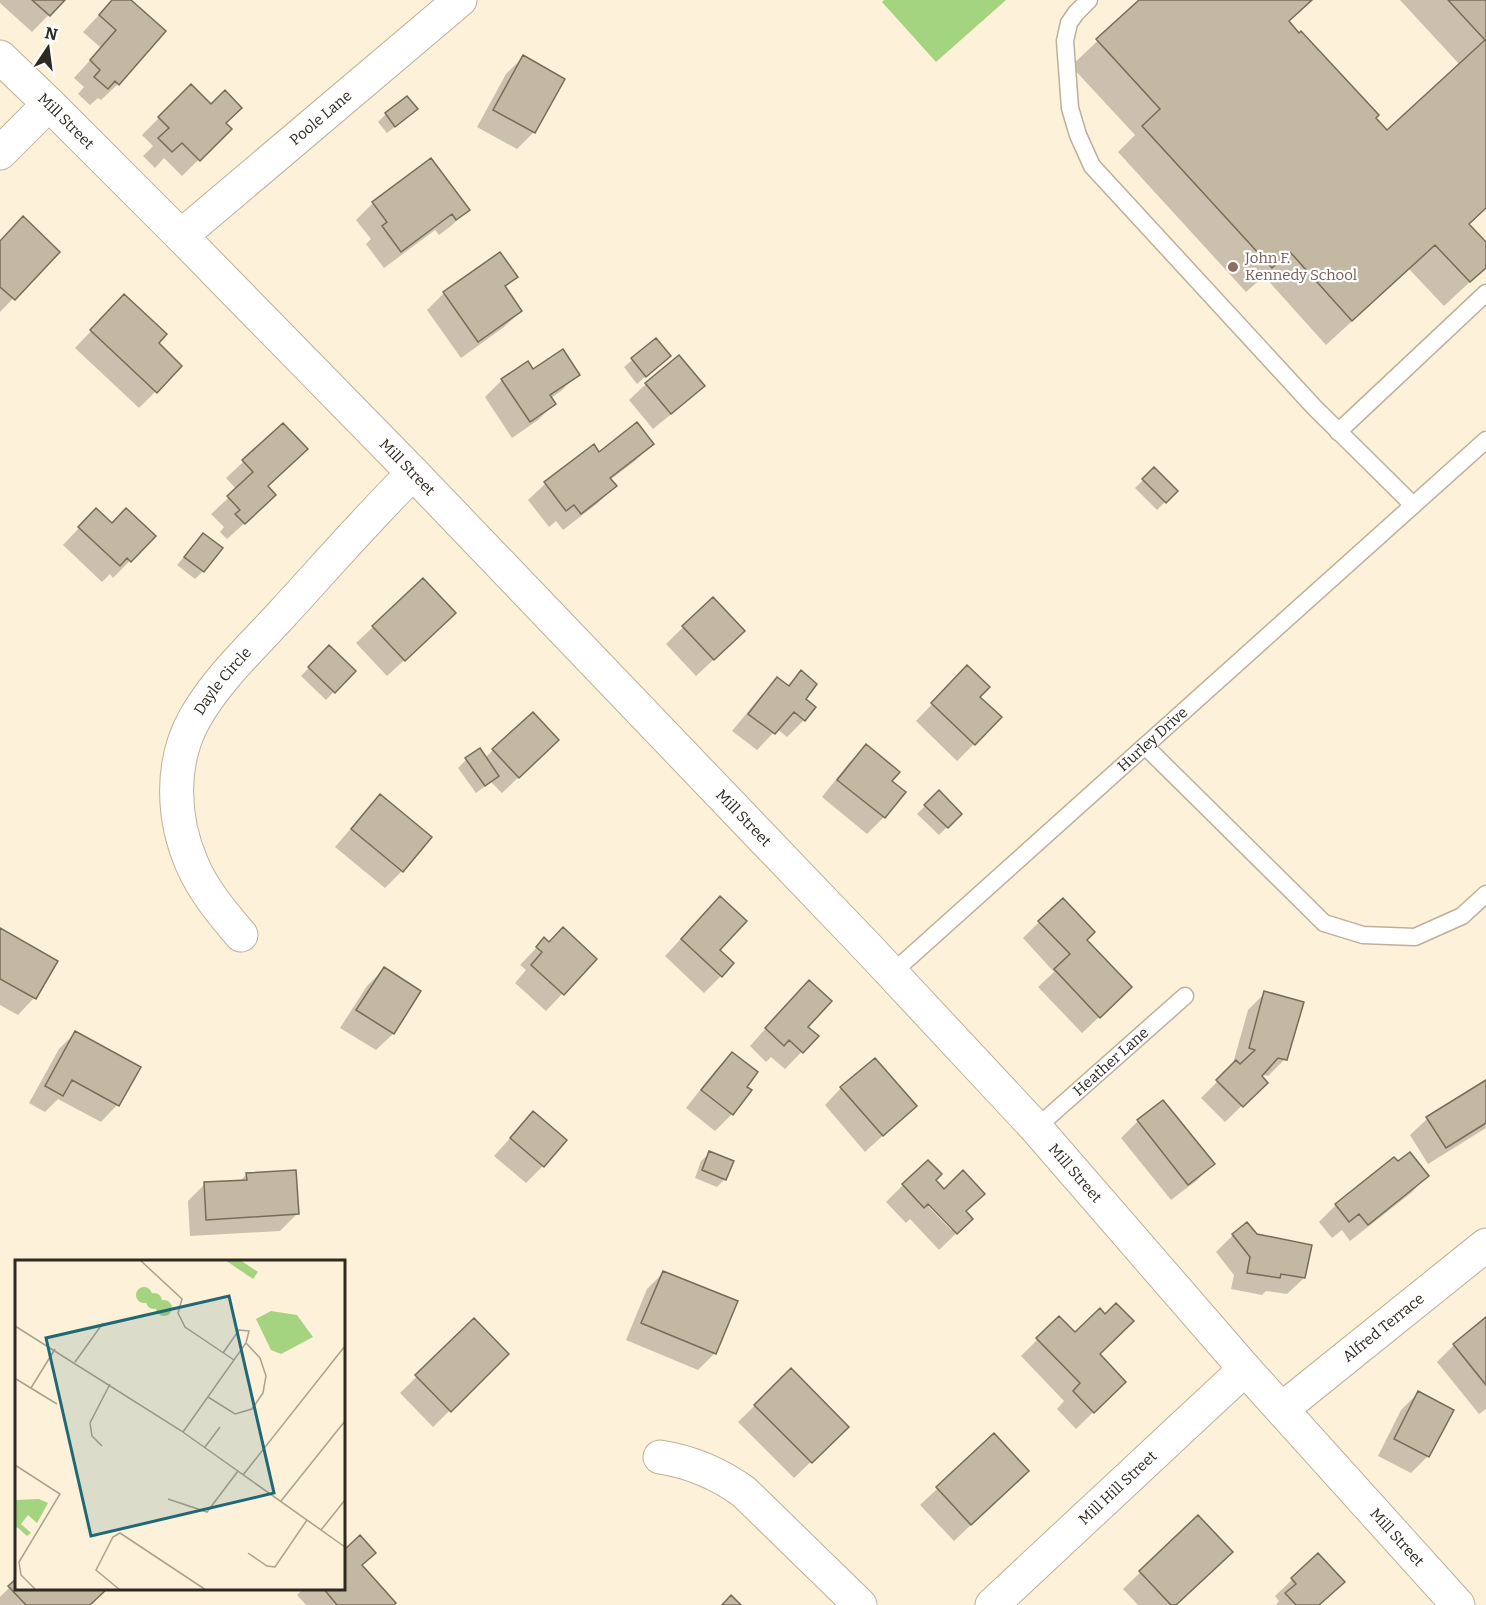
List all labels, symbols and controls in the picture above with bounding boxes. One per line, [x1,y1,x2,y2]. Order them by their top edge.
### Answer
north arrow [18,18,78,78]
text: N [43,23,59,45]
street label: Poole Lane [286,87,355,149]
street label: Mill Street [34,89,98,153]
place label: John F. Kennedy School [1244,249,1357,284]
marker: John F. Kennedy School [1226,260,1240,274]
street label: Mill Street [376,435,439,500]
street label: Dayle Circle [190,644,255,718]
street label: Hurley Drive [1114,703,1191,775]
street label: Mill Street [712,786,775,851]
street label: Heather Lane [1069,1024,1152,1100]
street label: Mill Street [1045,1140,1106,1207]
inset map [15,1260,345,1590]
street label: Alfred Terrace [1339,1289,1428,1366]
street label: Mill Hill Street [1075,1447,1161,1528]
street label: Mill Street [1366,1505,1428,1571]

